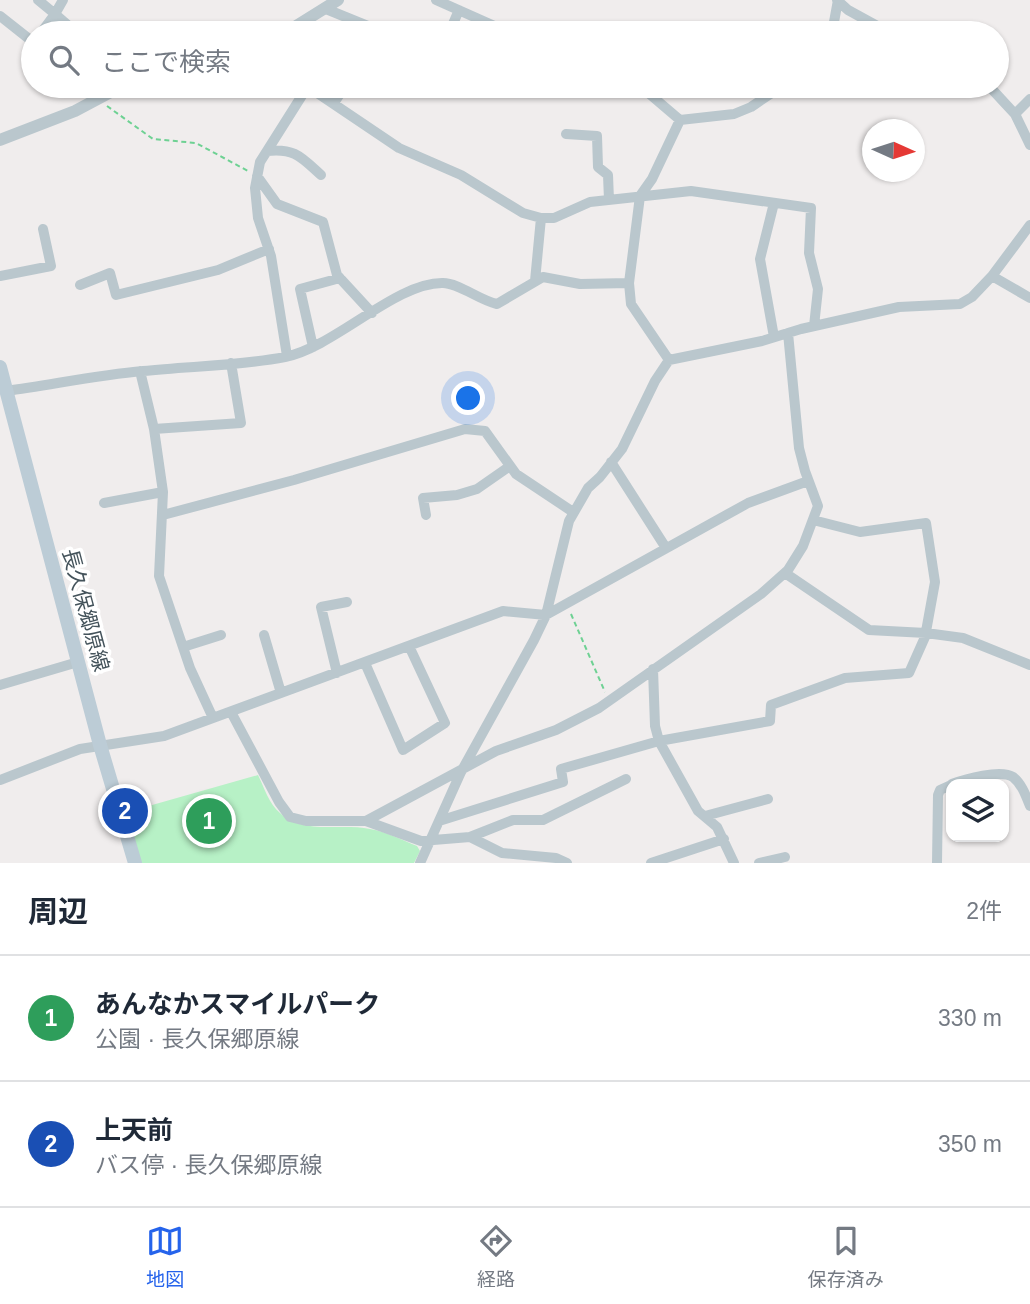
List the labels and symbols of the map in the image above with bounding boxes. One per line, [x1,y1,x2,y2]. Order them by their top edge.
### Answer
north arrow [862,119,925,182]
your location [451,381,485,415]
street label: 長久保郷原線 [59,546,113,674]
pin: 2 [102,785,148,837]
pin: 1 [186,795,232,847]

